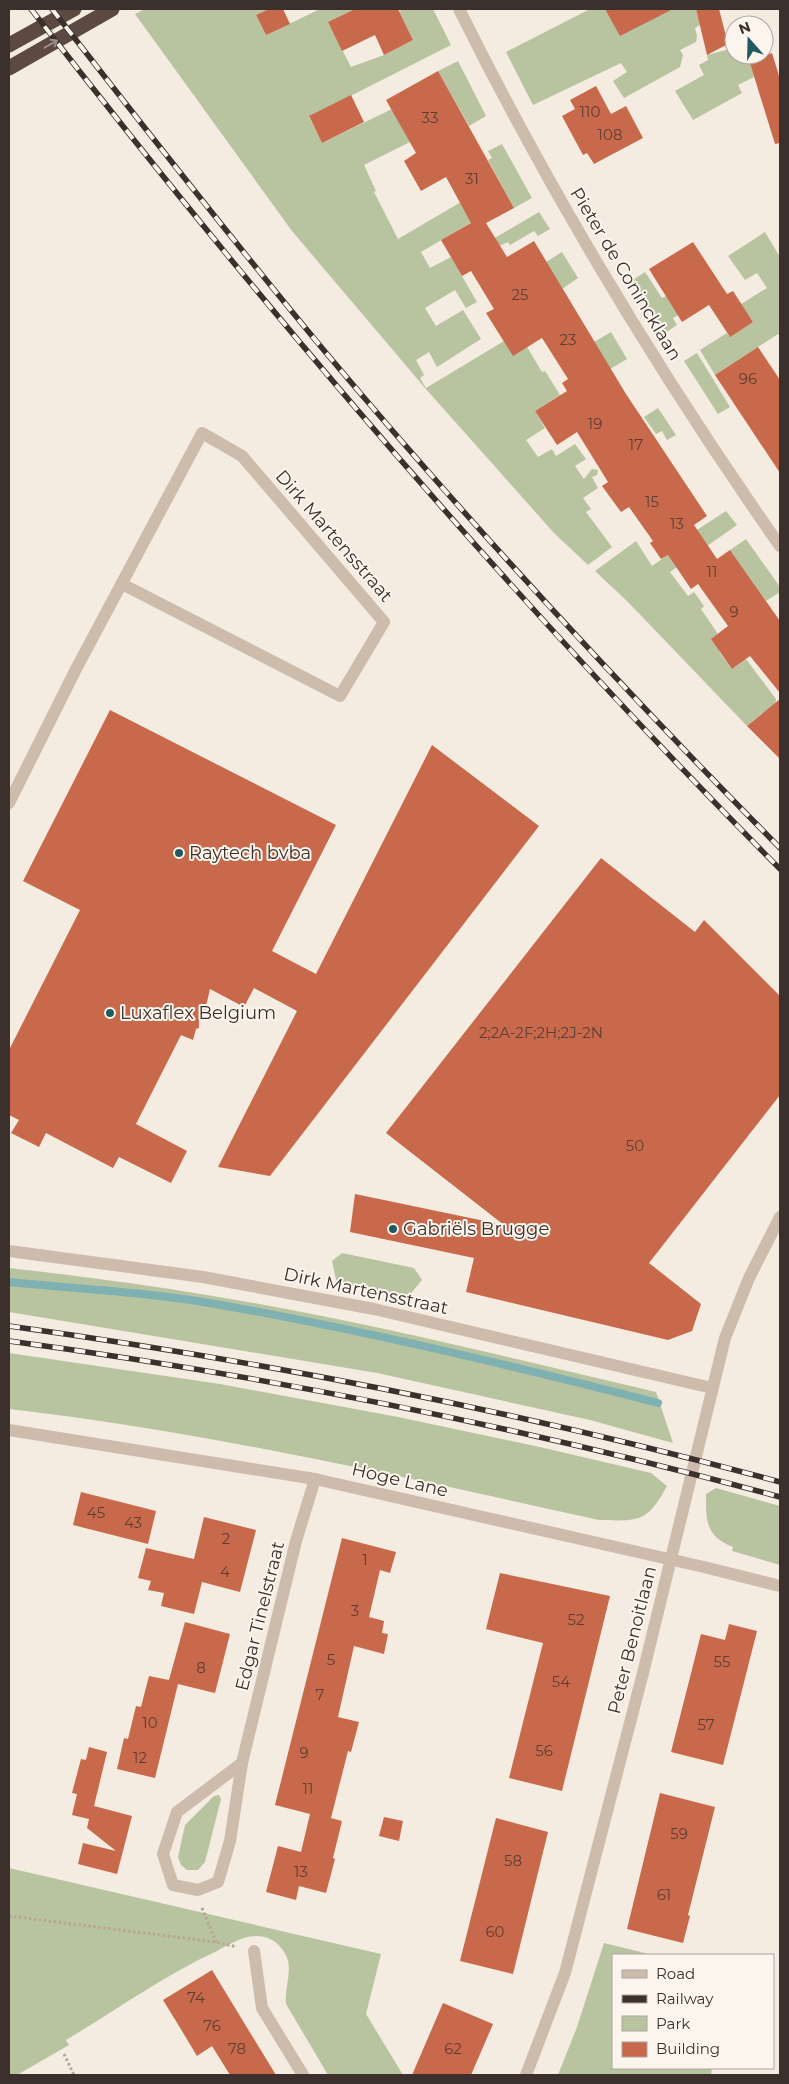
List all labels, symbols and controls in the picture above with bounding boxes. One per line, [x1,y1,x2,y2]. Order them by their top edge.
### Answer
north arrow [724,15,774,65]
text: N [736,17,753,38]
one-way arrow [43,38,58,48]
house number: 110 [580,102,600,121]
house number: 33 [422,108,438,127]
house number: 108 [598,125,622,144]
house number: 31 [465,169,479,188]
street label: Pieter de Conincklaan [566,183,686,365]
house number: 25 [511,285,529,304]
house number: 23 [560,330,576,349]
house number: 96 [739,369,757,388]
house number: 19 [588,414,602,433]
house number: 17 [629,435,643,454]
street label: Dirk Martensstraat [271,466,397,606]
house number: 15 [645,492,659,511]
house number: 13 [670,514,684,533]
house number: 11 [707,562,717,581]
house number: 9 [729,602,739,621]
place label: Raytech bvba [189,842,311,864]
marker: Raytech bvba [173,847,185,859]
place label: Luxaflex Belgium [120,1002,276,1024]
marker: Luxaflex Belgium [104,1007,116,1019]
house number: 2;2A-2F;2H;2J-2N [479,1023,603,1042]
house number: 50 [626,1136,644,1155]
place label: Gabriëls Brugge [403,1218,549,1240]
marker: Gabriëls Brugge [387,1223,399,1235]
street label: Dirk Martensstraat [282,1263,450,1319]
street label: Hoge Lane [350,1458,450,1502]
house number: 45 [87,1503,105,1522]
house number: 43 [124,1513,142,1532]
house number: 2 [222,1529,230,1548]
street label: Edgar Tinelstraat [231,1539,289,1693]
house number: 1 [362,1550,368,1569]
house number: 4 [220,1562,230,1581]
street label: Peter Benoitlaan [603,1564,661,1716]
house number: 3 [351,1601,359,1620]
house number: 52 [568,1610,584,1629]
house number: 5 [327,1650,335,1669]
house number: 55 [714,1652,730,1671]
house number: 8 [196,1658,206,1677]
house number: 54 [552,1672,570,1691]
house number: 7 [316,1685,325,1704]
house number: 10 [142,1713,158,1732]
house number: 57 [697,1715,715,1734]
house number: 56 [535,1741,553,1760]
house number: 9 [299,1743,309,1762]
house number: 12 [133,1748,147,1767]
house number: 11 [303,1779,313,1798]
house number: 59 [670,1824,688,1843]
house number: 58 [504,1851,522,1870]
house number: 13 [294,1862,308,1881]
house number: 61 [657,1885,671,1904]
house number: 60 [485,1922,505,1941]
legend [612,1954,774,2069]
text: Road [656,1964,695,1983]
house number: 74 [187,1988,205,2007]
text: Railway [656,1989,714,2008]
text: Park [656,2014,690,2033]
house number: 76 [203,2016,221,2035]
house number: 78 [228,2039,246,2058]
house number: 62 [444,2039,462,2058]
text: Building [656,2039,720,2058]

